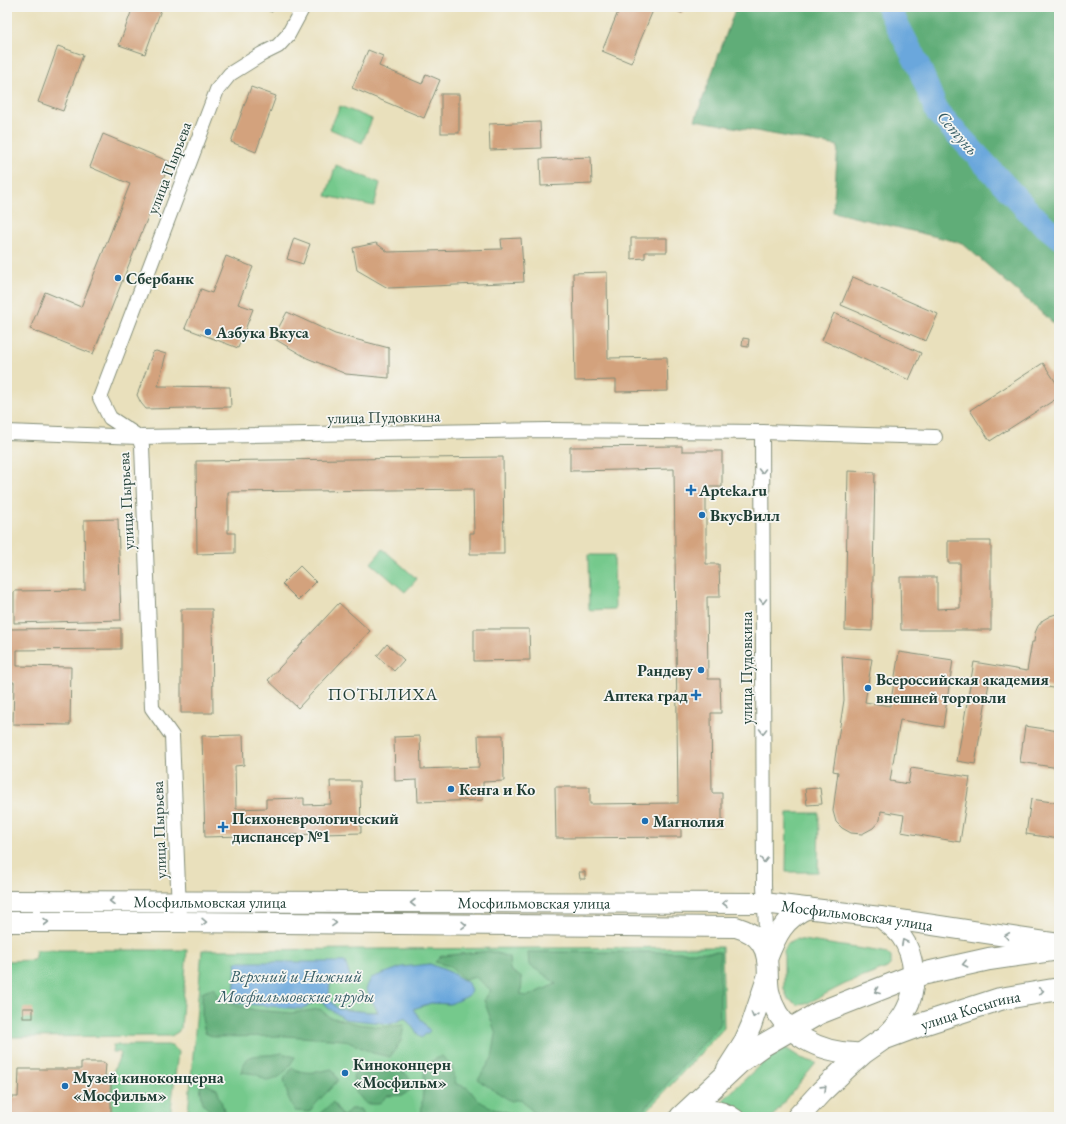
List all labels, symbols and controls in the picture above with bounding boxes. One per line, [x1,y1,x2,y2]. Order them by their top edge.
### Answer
water label: Сетунь [933,106,983,160]
street label: улица Пырьева [142,118,197,217]
place label: Сбербанк [126,268,194,289]
marker: Сбербанк [113,273,123,283]
place label: Азбука Вкуса [215,322,310,343]
marker: Азбука Вкуса [203,327,213,337]
street label: улица Пудовкина [327,406,441,428]
street label: улица Пырьева [113,451,139,550]
one-way arrow [758,468,766,474]
place label: Apteka.ru [698,480,767,501]
marker: Apteka.ru [686,485,696,495]
place label: ВкусВилл [710,505,780,526]
marker: ВкусВилл [697,510,707,520]
one-way arrow [759,598,767,604]
street label: улица Пудовкина [736,611,757,725]
place label: Рандеву [637,660,693,681]
marker: Рандеву [696,665,706,675]
place label: Всероссийская академия внешней торговли [876,669,1049,708]
district label: ПОТЫЛИХА [328,683,438,705]
marker: Всероссийская академия внешней торговли [863,683,873,693]
place label: Аптека град [603,685,689,706]
marker: Аптека град [691,690,701,700]
one-way arrow [759,728,767,734]
place label: Кенга и Ко [459,779,535,800]
street label: улица Пырьева [147,780,171,879]
marker: Кенга и Ко [446,784,456,794]
place label: Психоневрологический диспансер №1 [232,808,399,847]
place label: Магнолия [653,811,725,832]
marker: Магнолия [640,816,650,826]
marker: Психоневрологический диспансер №1 [217,821,229,833]
one-way arrow [760,857,768,863]
street label: Мосфильмовская улица [134,891,287,912]
street label: Мосфильмовская улица [458,892,611,913]
street label: Мосфильмовская улица [780,895,935,935]
one-way arrow [109,897,115,905]
one-way arrow [410,899,416,907]
one-way arrow [722,899,728,907]
one-way arrow [43,918,49,926]
one-way arrow [201,918,207,926]
one-way arrow [331,919,337,928]
one-way arrow [461,921,467,929]
one-way arrow [1004,932,1010,941]
one-way arrow [902,939,909,947]
one-way arrow [962,960,969,968]
water label: Верхний и Нижний Мосфильмовские пруды [217,965,374,1007]
street label: улица Косыгина [917,985,1023,1035]
one-way arrow [874,986,881,994]
one-way arrow [1038,987,1044,996]
one-way arrow [750,1011,759,1018]
place label: Киноконцерн «Мосфильм» [353,1054,451,1093]
place label: Музей киноконцерна «Мосфильм» [73,1067,225,1106]
marker: Киноконцерн «Мосфильм» [340,1068,350,1078]
marker: Музей киноконцерна «Мосфильм» [60,1081,70,1091]
one-way arrow [819,1086,827,1093]

